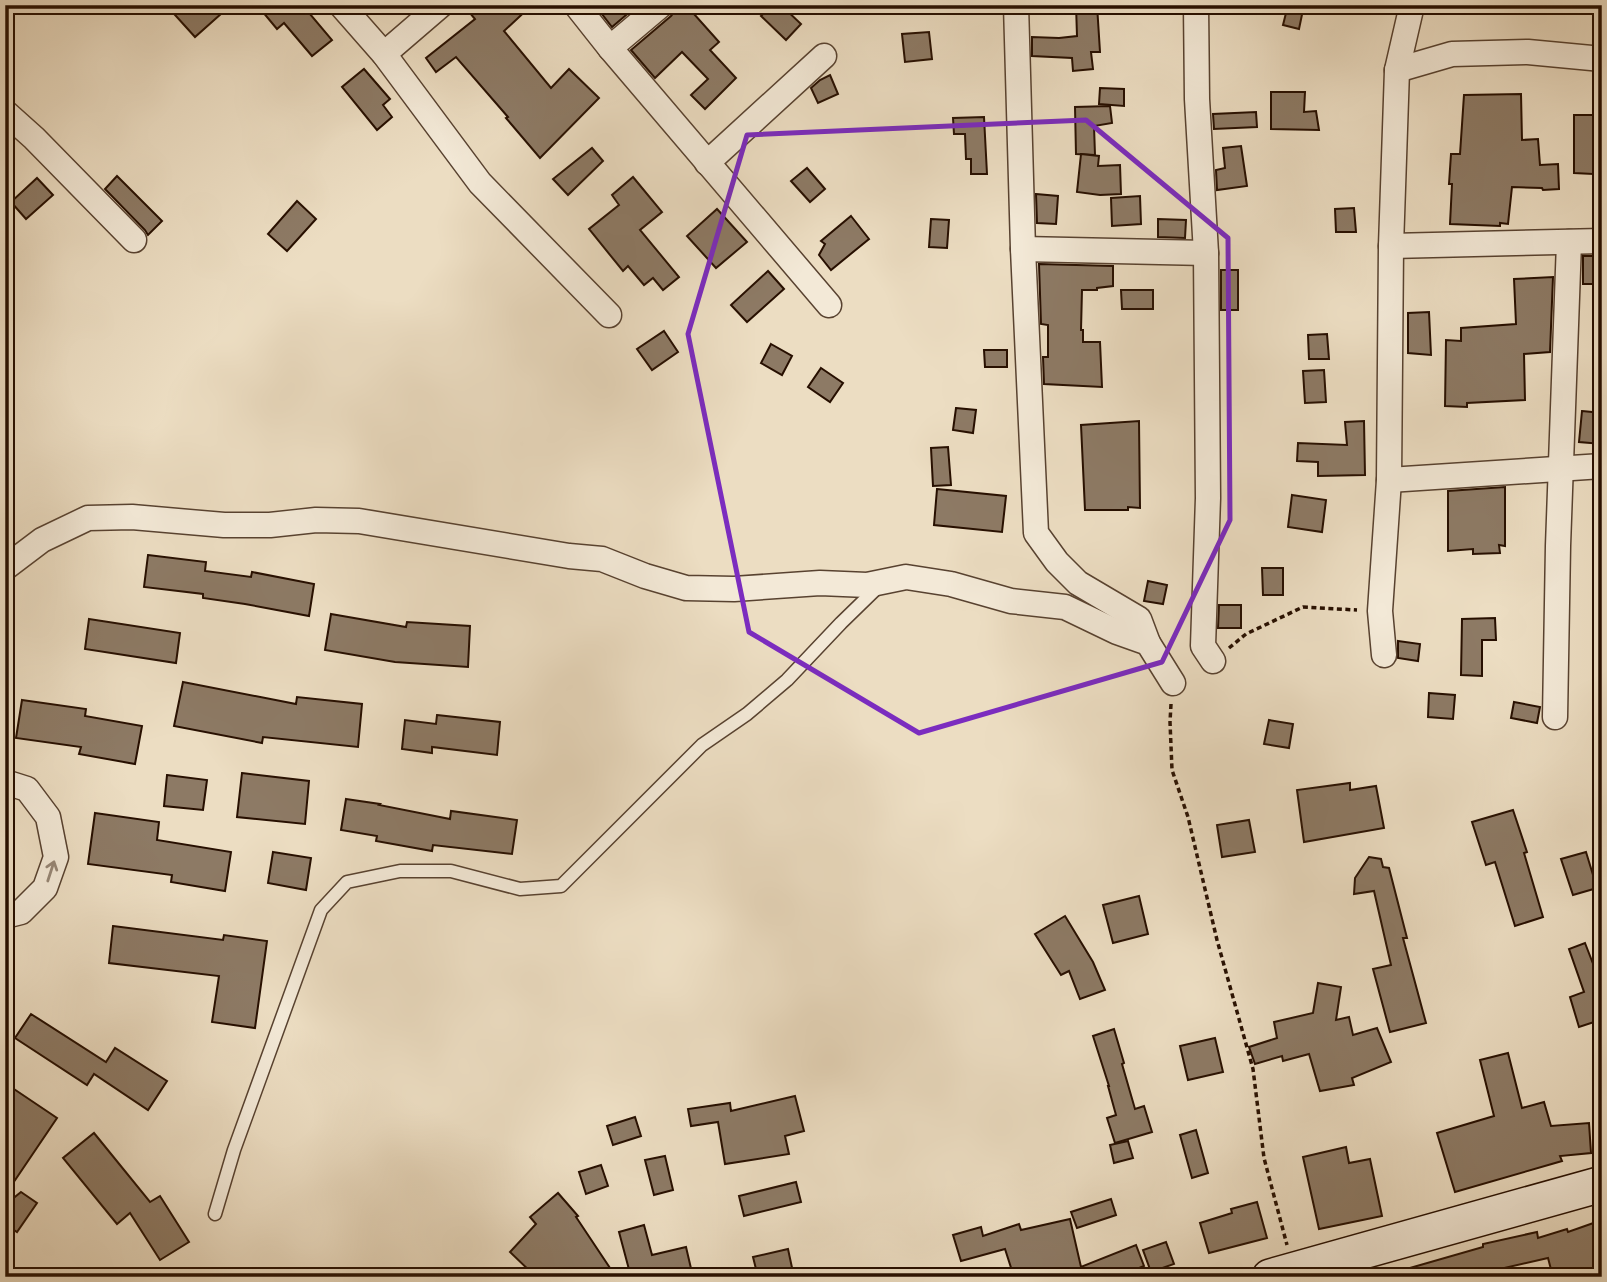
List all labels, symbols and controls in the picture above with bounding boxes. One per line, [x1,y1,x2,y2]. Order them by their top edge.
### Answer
one-way arrow [45,860,58,882]

